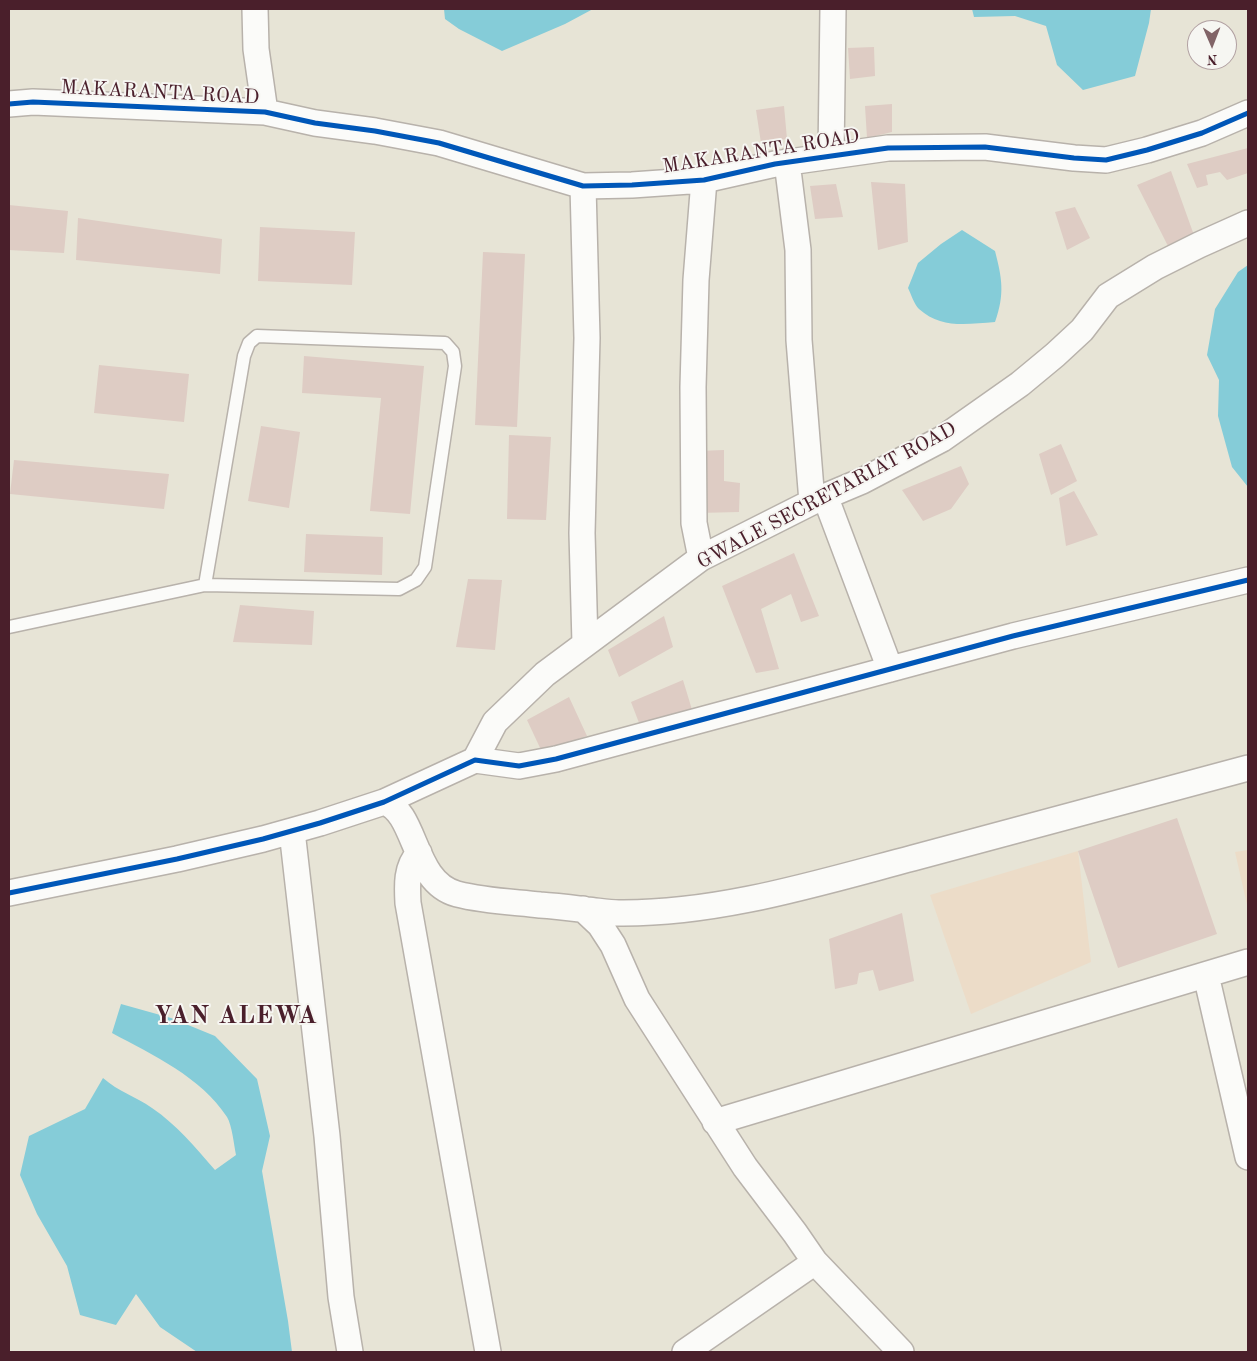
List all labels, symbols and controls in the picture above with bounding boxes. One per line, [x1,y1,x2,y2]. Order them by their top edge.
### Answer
north arrow [1187,20,1237,70]
text: N [1207,52,1218,66]
street label: MAKARANTA ROAD [60,76,260,110]
street label: MAKARANTA ROAD [661,125,861,179]
street label: GWALE SECRETARIAT ROAD [693,417,961,575]
district label: YAN ALEWA [153,1001,319,1031]

